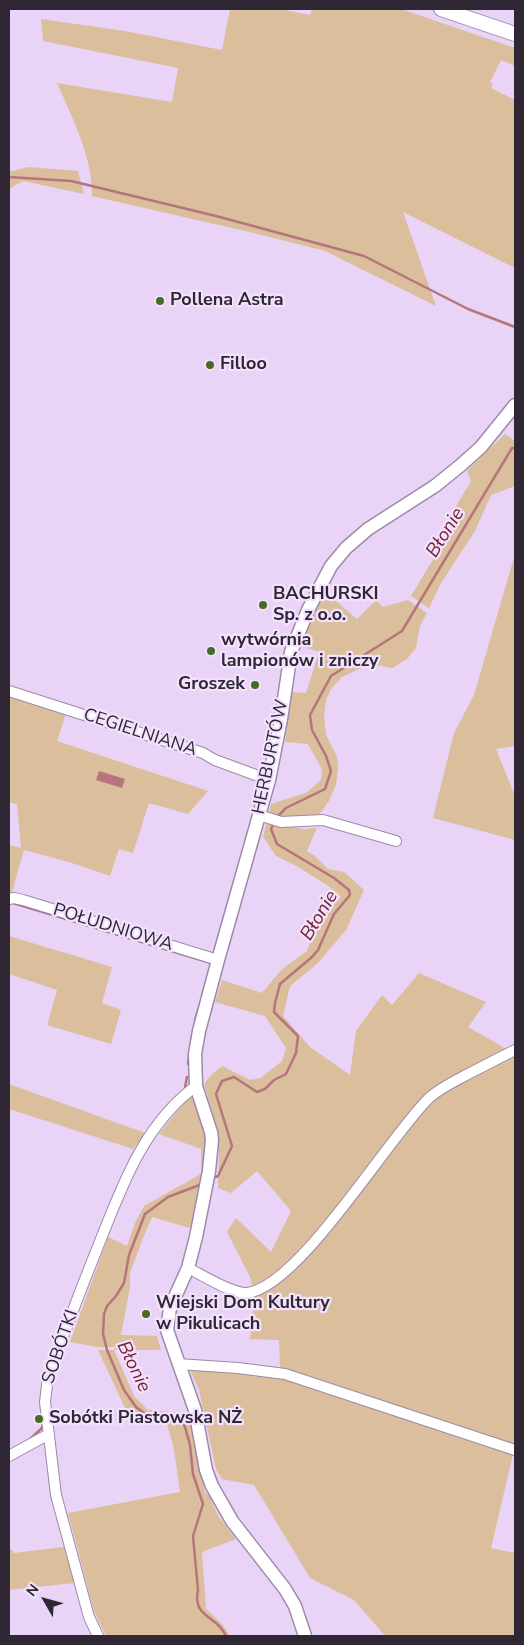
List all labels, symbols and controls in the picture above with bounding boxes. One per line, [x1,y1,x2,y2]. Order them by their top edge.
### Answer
place label: Pollena Astra [170,290,284,312]
marker: Pollena Astra [154,295,166,307]
place label: Filloo [220,354,267,376]
marker: Filloo [204,359,216,371]
water label: Błonie [422,504,470,562]
place label: BACHURSKI Sp. z o.o. [273,584,379,626]
marker: BACHURSKI Sp. z o.o. [257,599,269,611]
place label: wytwórnia lampionów i zniczy [221,630,379,672]
marker: wytwórnia lampionów i zniczy [205,645,217,657]
place label: Groszek [178,674,245,696]
marker: Groszek [249,679,261,691]
street label: HERBURTÓW [248,698,294,816]
street label: CEGIELNIANA [81,704,199,762]
water label: Błonie [296,887,344,945]
street label: POŁUDNIOWA [50,900,176,956]
place label: Wiejski Dom Kultury w Pikulicach [156,1293,330,1336]
street label: SOBÓTKI [38,1307,84,1387]
marker: Wiejski Dom Kultury w Pikulicach [140,1308,152,1320]
water label: Błonie [111,1338,155,1396]
place label: Sobótki Piastowska NŻ [49,1408,242,1430]
marker: Sobótki Piastowska NŻ [33,1413,45,1425]
north arrow [20,1575,70,1625]
text: N [22,1580,43,1600]

